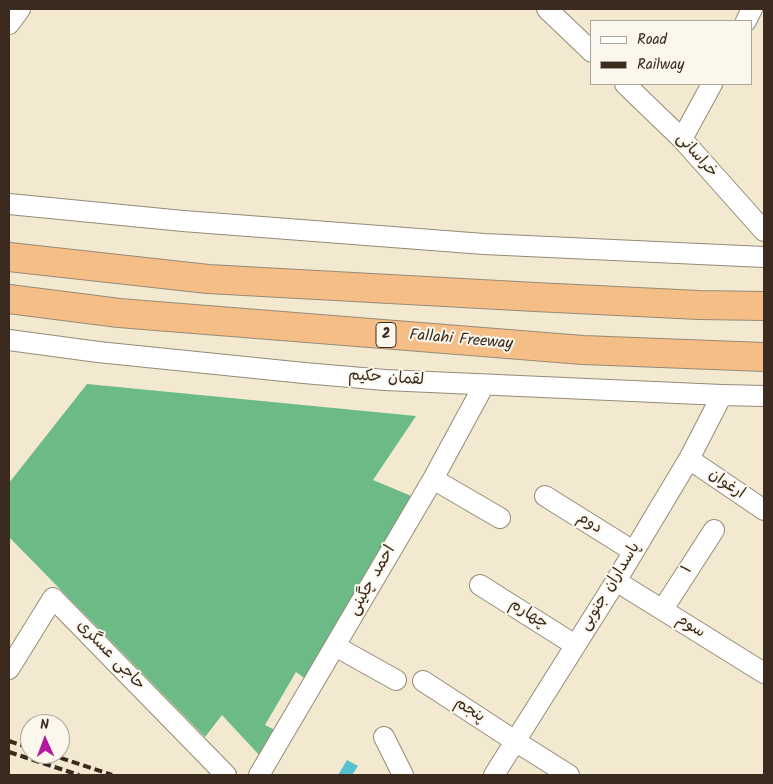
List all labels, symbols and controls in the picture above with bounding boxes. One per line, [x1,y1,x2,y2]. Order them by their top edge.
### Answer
legend [590,20,753,85]
text: Road [637,28,667,52]
text: Railway [637,53,684,77]
street label: خراسانی [671,130,721,182]
road number: 2 [376,322,396,348]
street label: Fallahi Freeway [408,327,514,355]
street label: لقمان حکیم [347,367,425,391]
street label: ارغوان [704,466,748,504]
street label: دوم [573,509,605,539]
street label: پاسداران جنوبی [576,539,646,635]
street label: احمد چگینی [345,543,401,619]
street label: ۱ [678,562,698,578]
street label: چهارم [505,596,551,634]
street label: سوم [672,611,708,643]
street label: حاجی عسگری [72,617,148,695]
street label: پنجم [450,694,488,728]
north arrow [20,714,70,764]
text: N [40,714,49,736]

